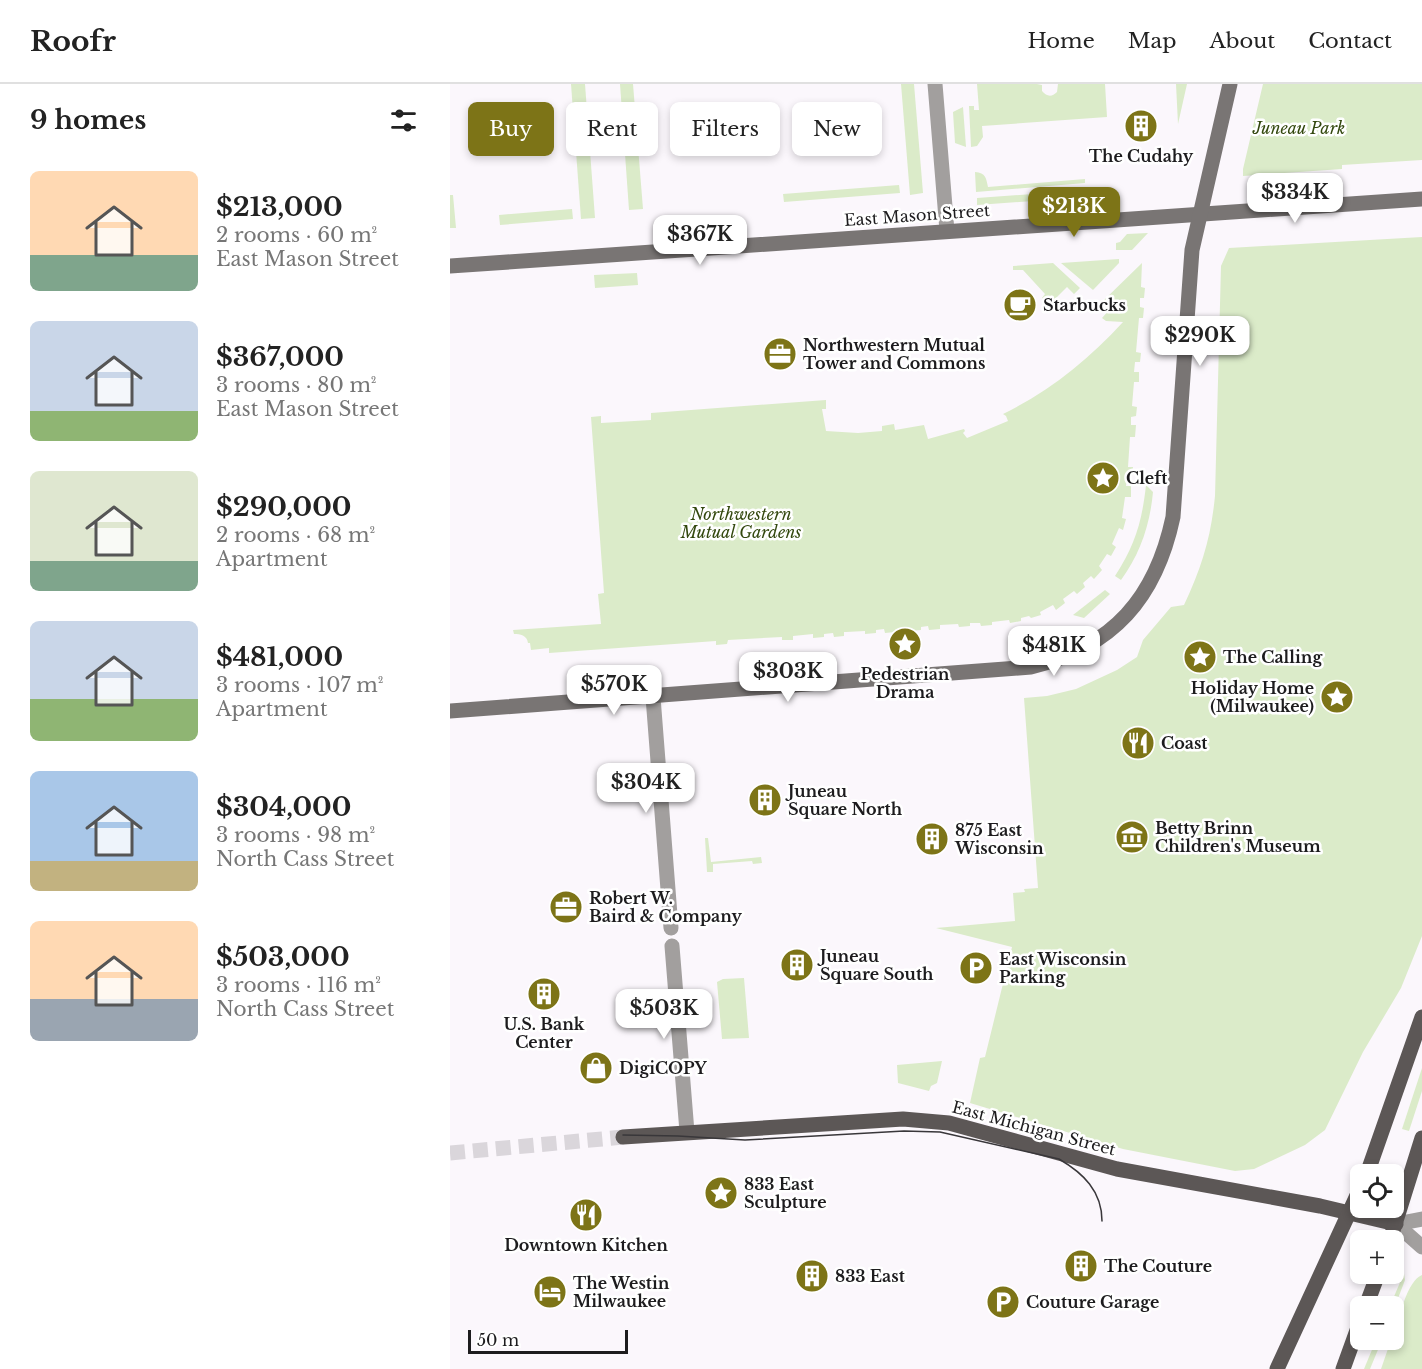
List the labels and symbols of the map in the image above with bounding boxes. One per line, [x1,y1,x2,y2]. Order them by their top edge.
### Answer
building icon: The Cudahy [1123,108,1159,144]
park label: Juneau Park [1252,118,1345,138]
place label: The Cudahy [1089,146,1194,166]
pin: $334K [1253,173,1337,224]
pin: $213K [1032,187,1116,238]
street label: East Mason Street [843,200,991,230]
pin: $367K [658,215,742,266]
cafe icon: Starbucks [1002,287,1038,323]
place label: Starbucks [1043,295,1126,315]
pin: $290K [1158,316,1242,367]
place label: Northwestern Mutual Tower and Commons [803,335,985,373]
office icon: Northwestern Mutual Tower and Commons [762,336,798,372]
place icon: Cleft [1085,460,1121,496]
place label: Cleft [1126,468,1168,488]
park label: Northwestern Mutual Gardens [680,504,801,542]
place icon: Pedestrian Drama [887,626,923,662]
pin: $481K [1012,626,1096,677]
place icon: The Calling [1182,639,1218,675]
place label: The Calling [1223,647,1323,667]
pin: $303K [746,652,830,703]
place label: Pedestrian Drama [860,664,950,702]
pin: $570K [572,665,656,716]
place label: Holiday Home (Milwaukee) [1191,678,1314,716]
place icon: Holiday Home (Milwaukee) [1319,679,1355,715]
restaurant icon: Coast [1120,725,1156,761]
place label: Coast [1161,733,1208,753]
pin: $304K [604,763,688,814]
place label: Juneau Square North [785,781,903,819]
building icon: Juneau Square North [747,782,783,818]
place label: Betty Brinn Children's Museum [1155,818,1321,856]
museum icon: Betty Brinn Children's Museum [1114,819,1150,855]
place label: 875 East Wisconsin [954,820,1044,858]
building icon: 875 East Wisconsin [914,821,950,857]
place label: Robert W. Baird & Company [589,888,742,926]
office icon: Robert W. Baird & Company [548,889,584,925]
place label: Juneau Square South [817,946,934,984]
building icon: Juneau Square South [779,947,815,983]
place label: East Wisconsin Parking [999,949,1127,987]
parking icon: East Wisconsin Parking [958,950,994,986]
building icon: U.S. Bank Center [526,976,562,1012]
pin: $503K [622,989,706,1040]
place label: U.S. Bank Center [504,1014,585,1052]
shop icon: DigiCOPY [578,1050,614,1086]
place label: DigiCOPY [619,1058,707,1078]
street label: East Michigan Street [950,1097,1118,1159]
place label: 833 East Sculpture [744,1174,827,1212]
place icon: 833 East Sculpture [703,1175,739,1211]
restaurant icon: Downtown Kitchen [568,1197,604,1233]
place label: Downtown Kitchen [504,1235,668,1255]
building icon: The Couture [1063,1248,1099,1284]
place label: The Couture [1104,1256,1212,1276]
building icon: 833 East [794,1258,830,1294]
place label: 833 East [835,1266,906,1286]
place label: The Westin Milwaukee [573,1273,670,1311]
hotel icon: The Westin Milwaukee [532,1274,568,1310]
parking icon: Couture Garage [985,1284,1021,1320]
place label: Couture Garage [1026,1292,1159,1312]
scale bar [468,1327,628,1354]

